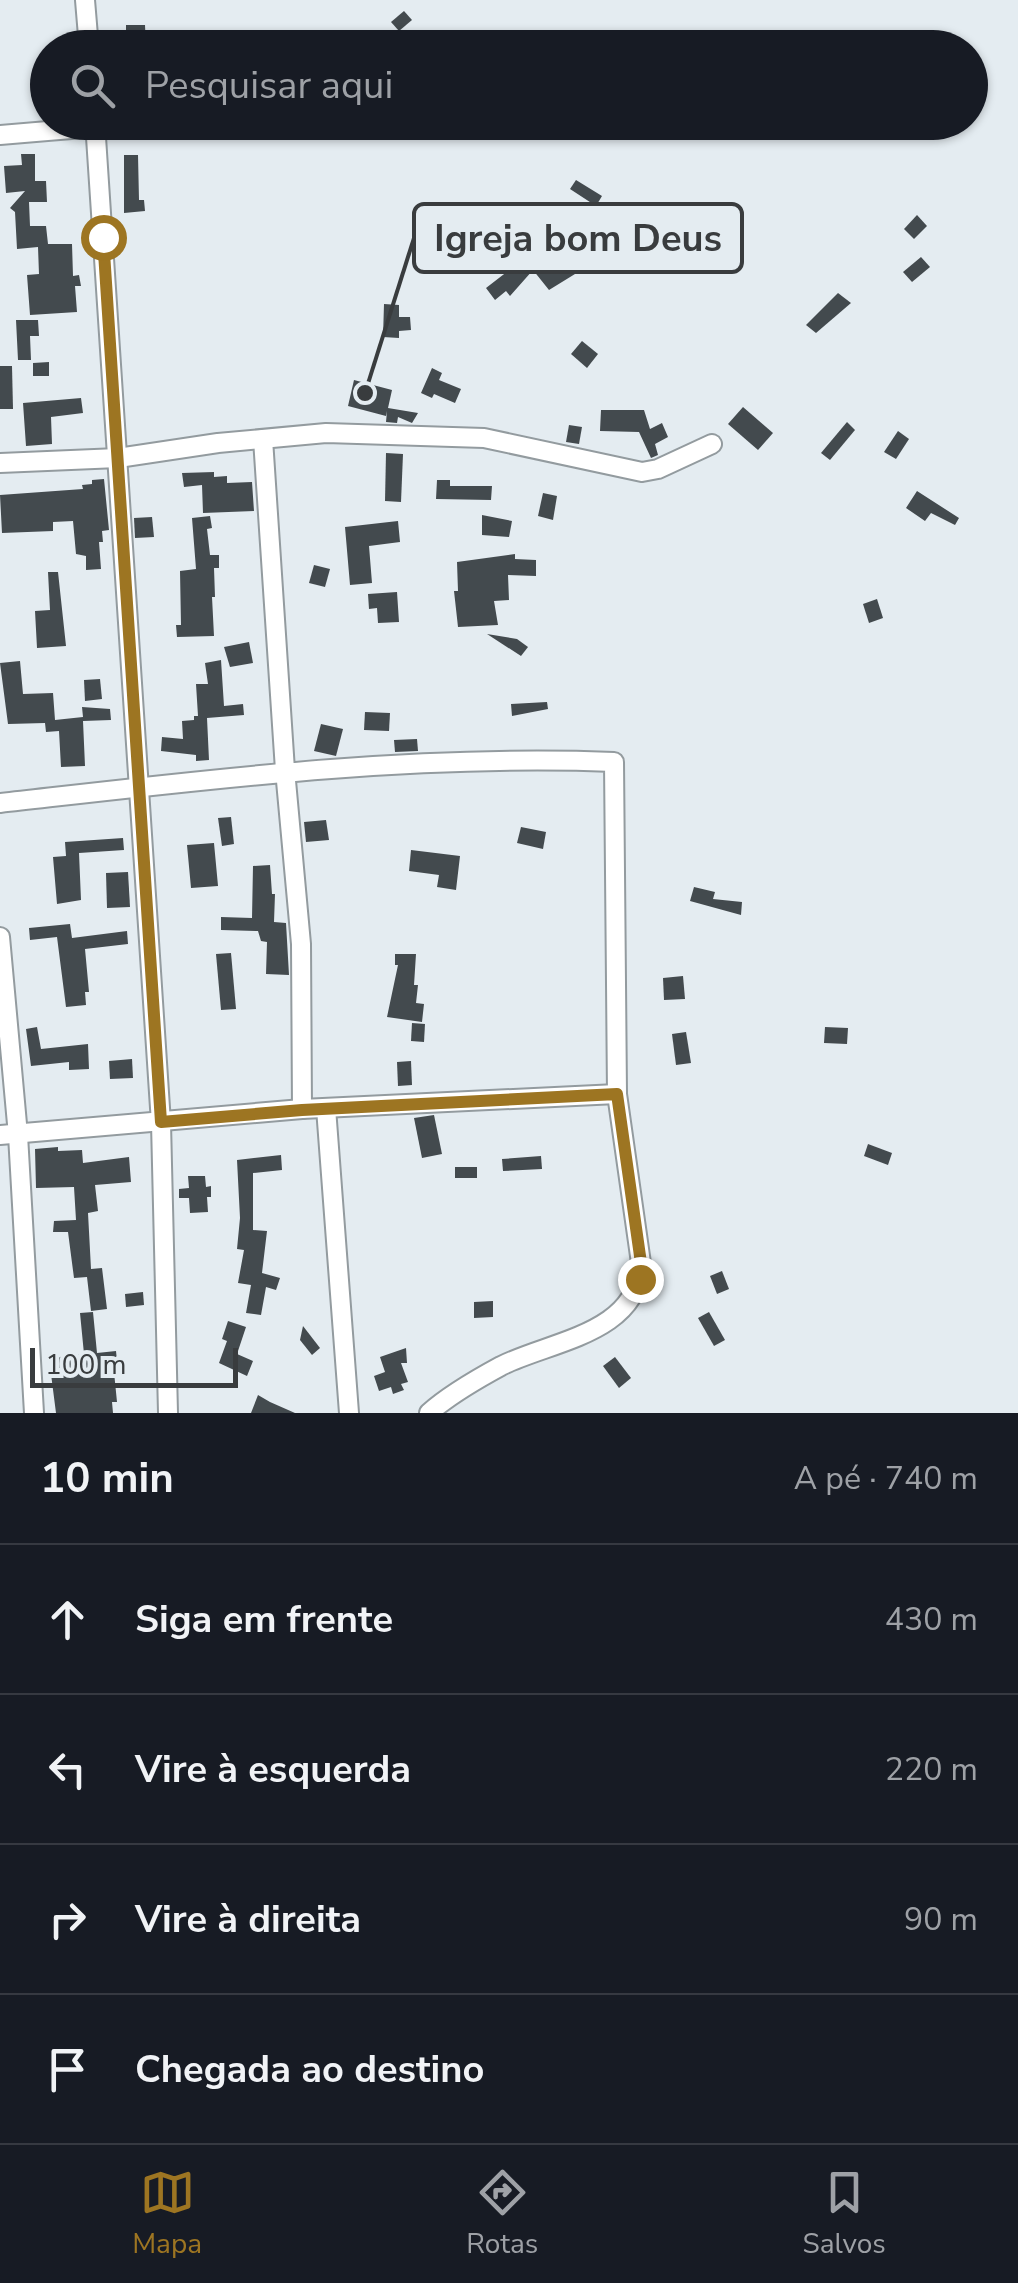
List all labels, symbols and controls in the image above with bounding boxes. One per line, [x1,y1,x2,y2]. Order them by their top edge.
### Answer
search box [30,30,988,140]
icon: search [65,58,120,113]
text: Pesquisar aqui [145,60,393,111]
callout: Igreja bom Deus [414,204,742,272]
text: Igreja bom Deus [434,213,722,264]
route start [81,215,127,261]
route end [618,1257,664,1303]
scale bar [30,1343,238,1388]
text: 100 m [45,1346,127,1384]
text: 10 min [40,1450,174,1507]
text: A pé · 740 m [794,1457,978,1500]
icon: ahead [40,1592,95,1647]
text: Siga em frente [135,1594,393,1645]
text: 430 m [885,1598,978,1641]
icon: left [40,1742,95,1797]
text: Vire à esquerda [135,1744,411,1795]
text: 220 m [885,1748,978,1791]
icon: right [40,1892,95,1947]
text: Vire à direita [135,1894,361,1945]
text: 90 m [904,1898,978,1941]
icon: arrive [40,2042,95,2097]
text: Chegada ao destino [135,2044,484,2095]
tab: Mapa [132,2165,202,2263]
tab: Rotas [466,2165,538,2263]
tab: Salvos [803,2165,886,2263]

